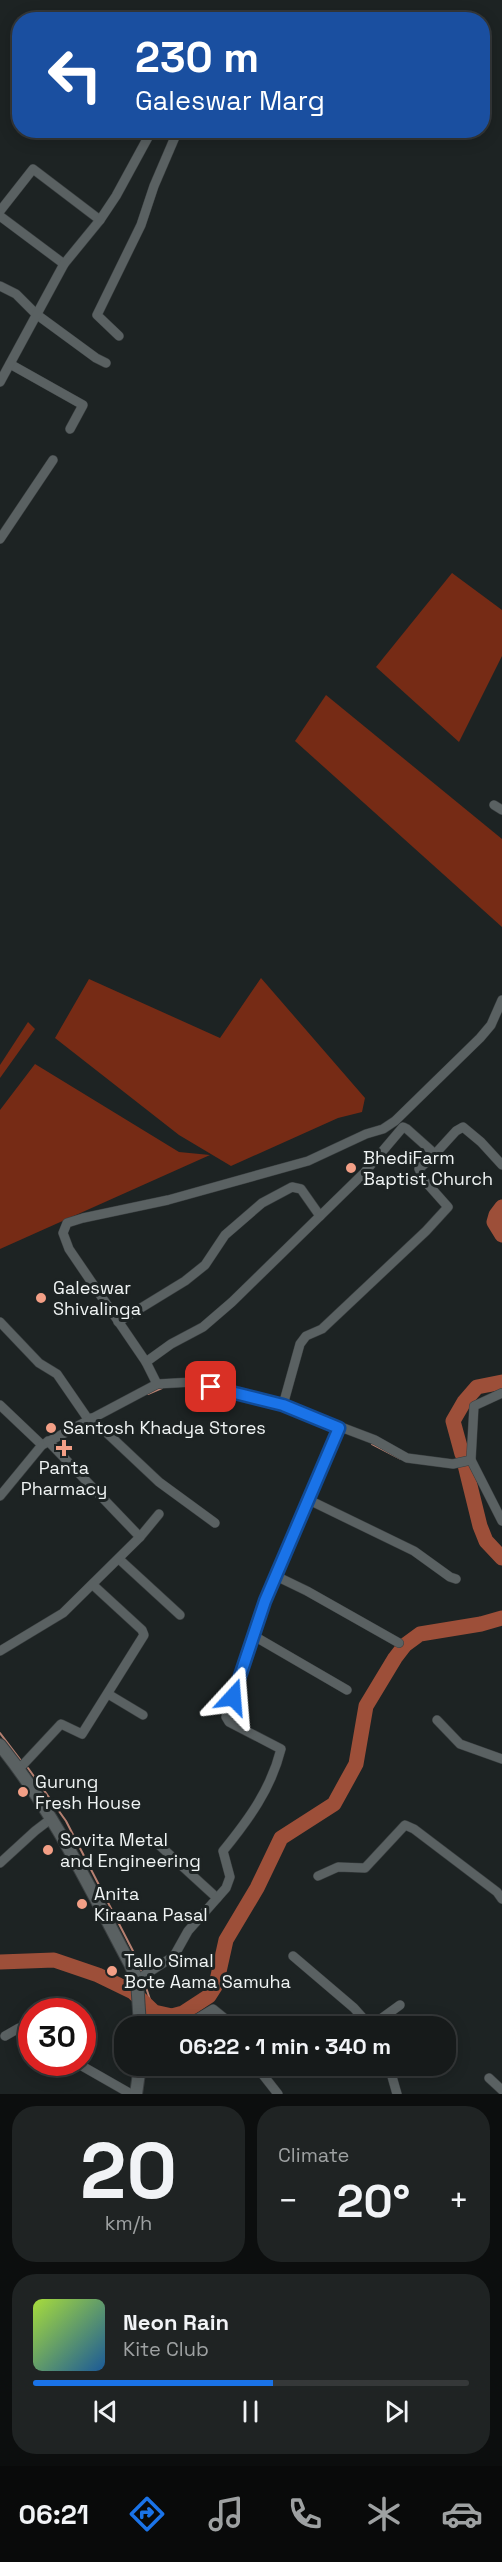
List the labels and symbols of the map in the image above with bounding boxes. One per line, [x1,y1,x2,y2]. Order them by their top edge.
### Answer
place label: BhediFarm Baptist Church [363,1146,493,1190]
marker: BhediFarm Baptist Church [344,1161,358,1175]
place label: Galeswar Shivalinga [53,1276,141,1320]
marker: Galeswar Shivalinga [34,1291,48,1305]
pin [185,1361,236,1412]
place label: Santosh Khadya Stores [63,1416,266,1439]
marker: Santosh Khadya Stores [44,1421,58,1435]
marker: Panta Pharmacy [57,1441,71,1455]
place label: Panta Pharmacy [21,1456,107,1500]
position arrow [201,1665,265,1729]
place label: Gurung Fresh House [35,1770,141,1814]
marker: Gurung Fresh House [16,1785,30,1799]
place label: Sovita Metal and Engineering [60,1828,201,1872]
marker: Sovita Metal and Engineering [41,1843,55,1857]
place label: Anita Kiraana Pasal [94,1882,208,1926]
marker: Anita Kiraana Pasal [75,1897,89,1911]
place label: Tallo Simal Bote Aama Samuha [124,1949,291,1993]
marker: Tallo Simal Bote Aama Samuha [105,1964,119,1978]
speed limit sign: 30 [18,1998,96,2076]

